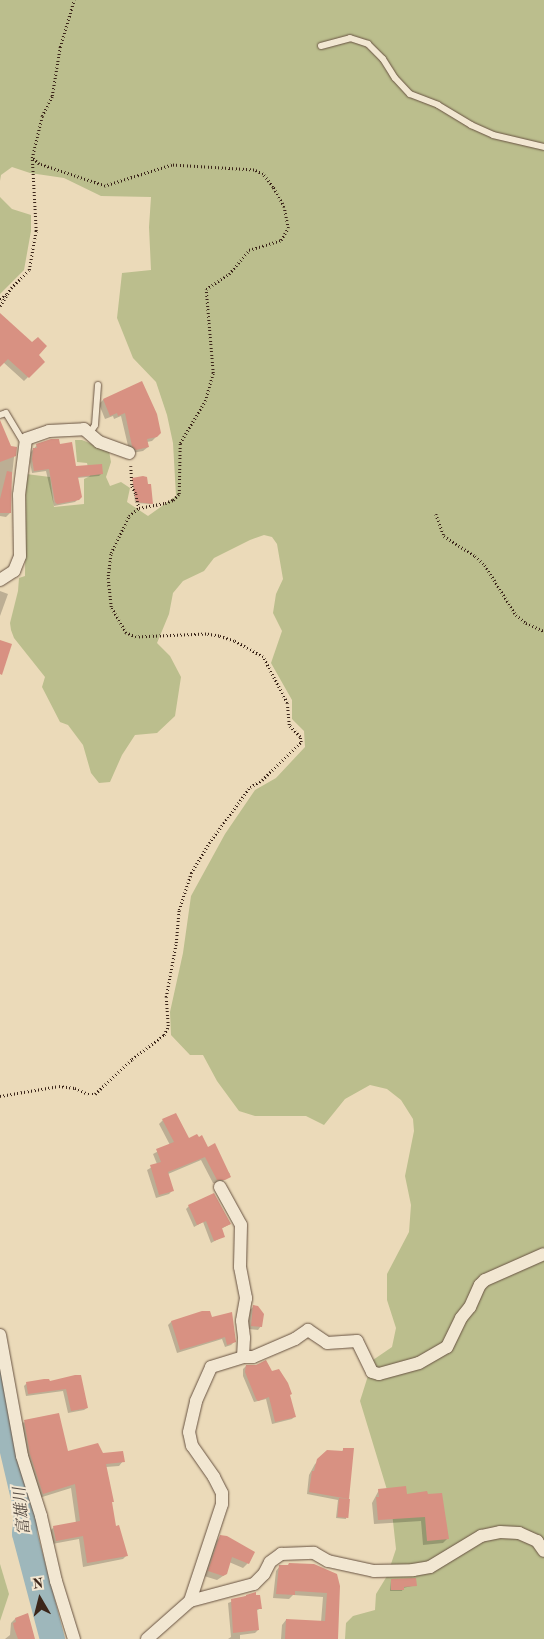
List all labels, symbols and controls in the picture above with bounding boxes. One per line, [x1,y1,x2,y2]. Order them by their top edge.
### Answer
water label: 富雄川 [11,1486,35,1536]
north arrow [15,1574,65,1624]
text: N [32,1576,44,1592]

